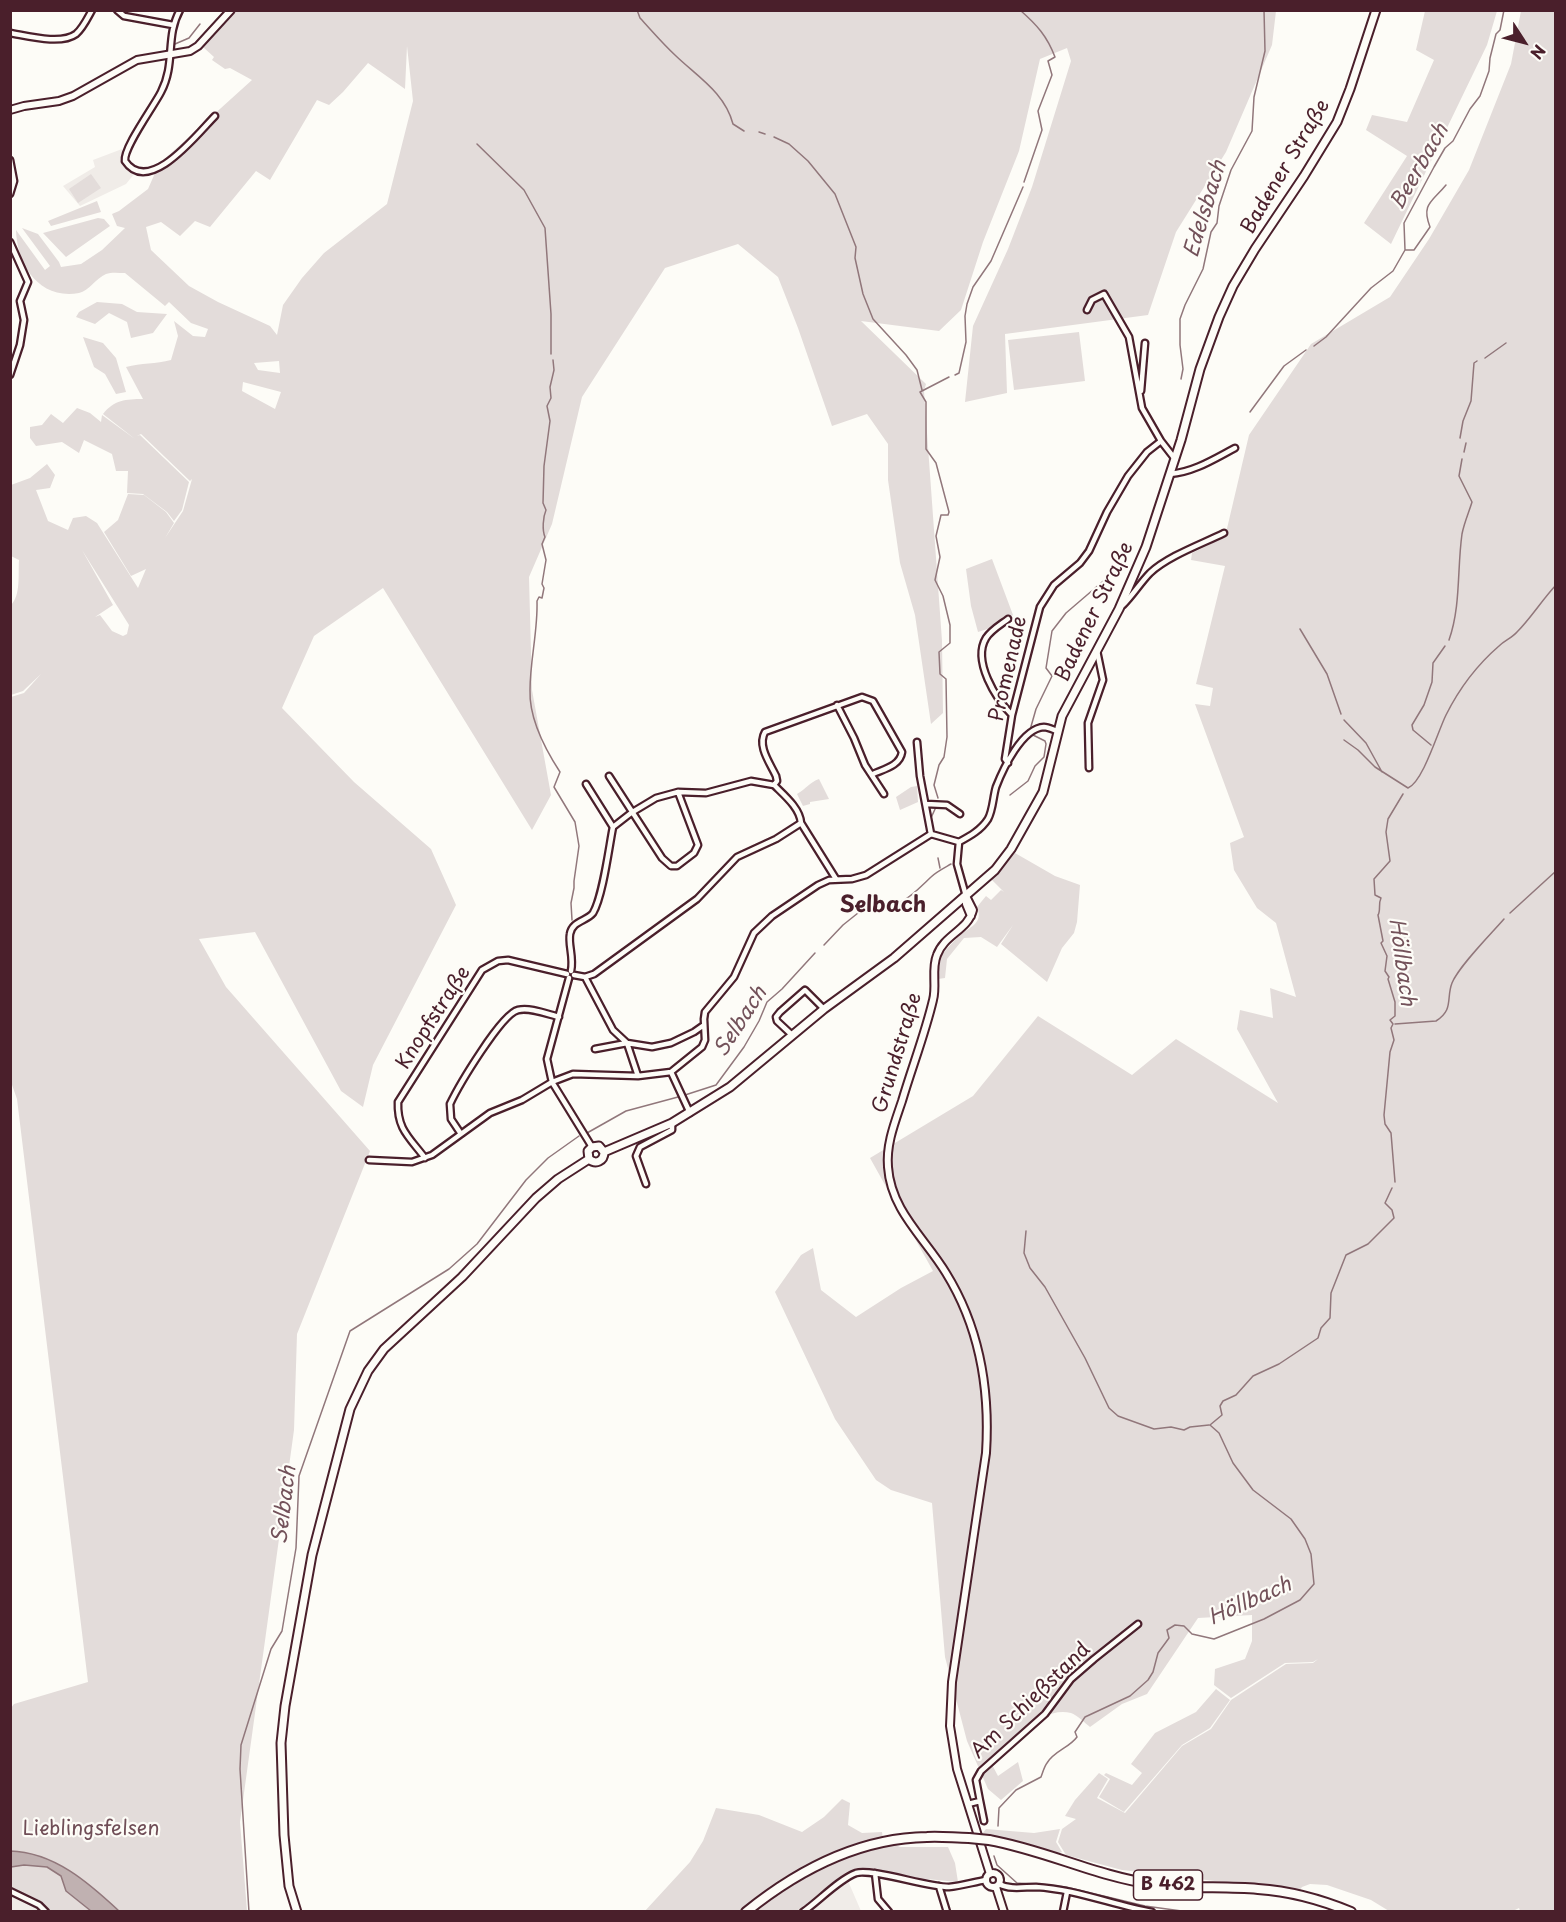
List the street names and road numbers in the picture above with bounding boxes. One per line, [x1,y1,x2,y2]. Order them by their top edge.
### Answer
street label: Badener Straße [1236,95,1336,239]
street label: Badener Straße [1051,538,1139,686]
street label: Promenade [985,614,1033,724]
street label: Knopfstraße [392,962,476,1074]
street label: Grundstraße [868,990,928,1116]
street label: Am Schießstand [966,1638,1096,1764]
road number: B 462 [1134,1870,1202,1900]

